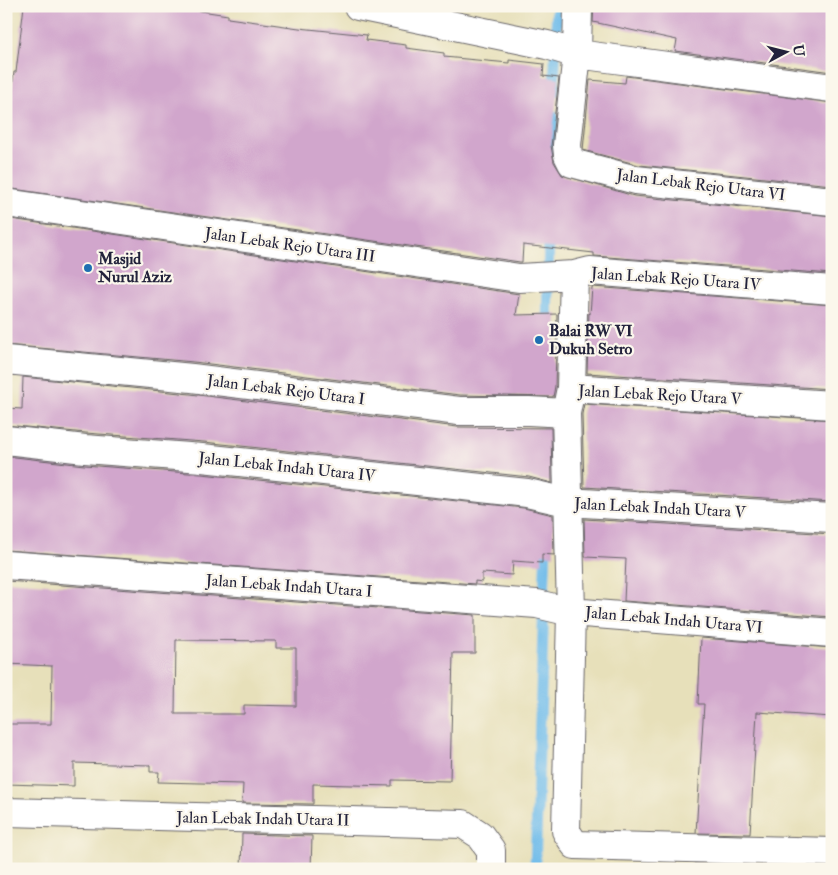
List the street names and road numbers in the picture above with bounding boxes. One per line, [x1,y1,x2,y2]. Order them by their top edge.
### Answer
street label: Jalan Lebak Rejo Utara VI [614,165,787,206]
street label: Jalan Lebak Rejo Utara III [202,223,376,268]
street label: Jalan Lebak Rejo Utara IV [589,263,762,296]
street label: Jalan Lebak Rejo Utara I [205,370,366,411]
street label: Jalan Lebak Rejo Utara V [577,381,743,410]
street label: Jalan Lebak Indah Utara IV [196,448,377,487]
street label: Jalan Lebak Indah Utara V [573,493,747,524]
street label: Jalan Lebak Indah Utara I [204,570,373,603]
street label: Jalan Lebak Indah Utara VI [583,602,764,639]
street label: Jalan Lebak Indah Utara II [175,807,350,832]

